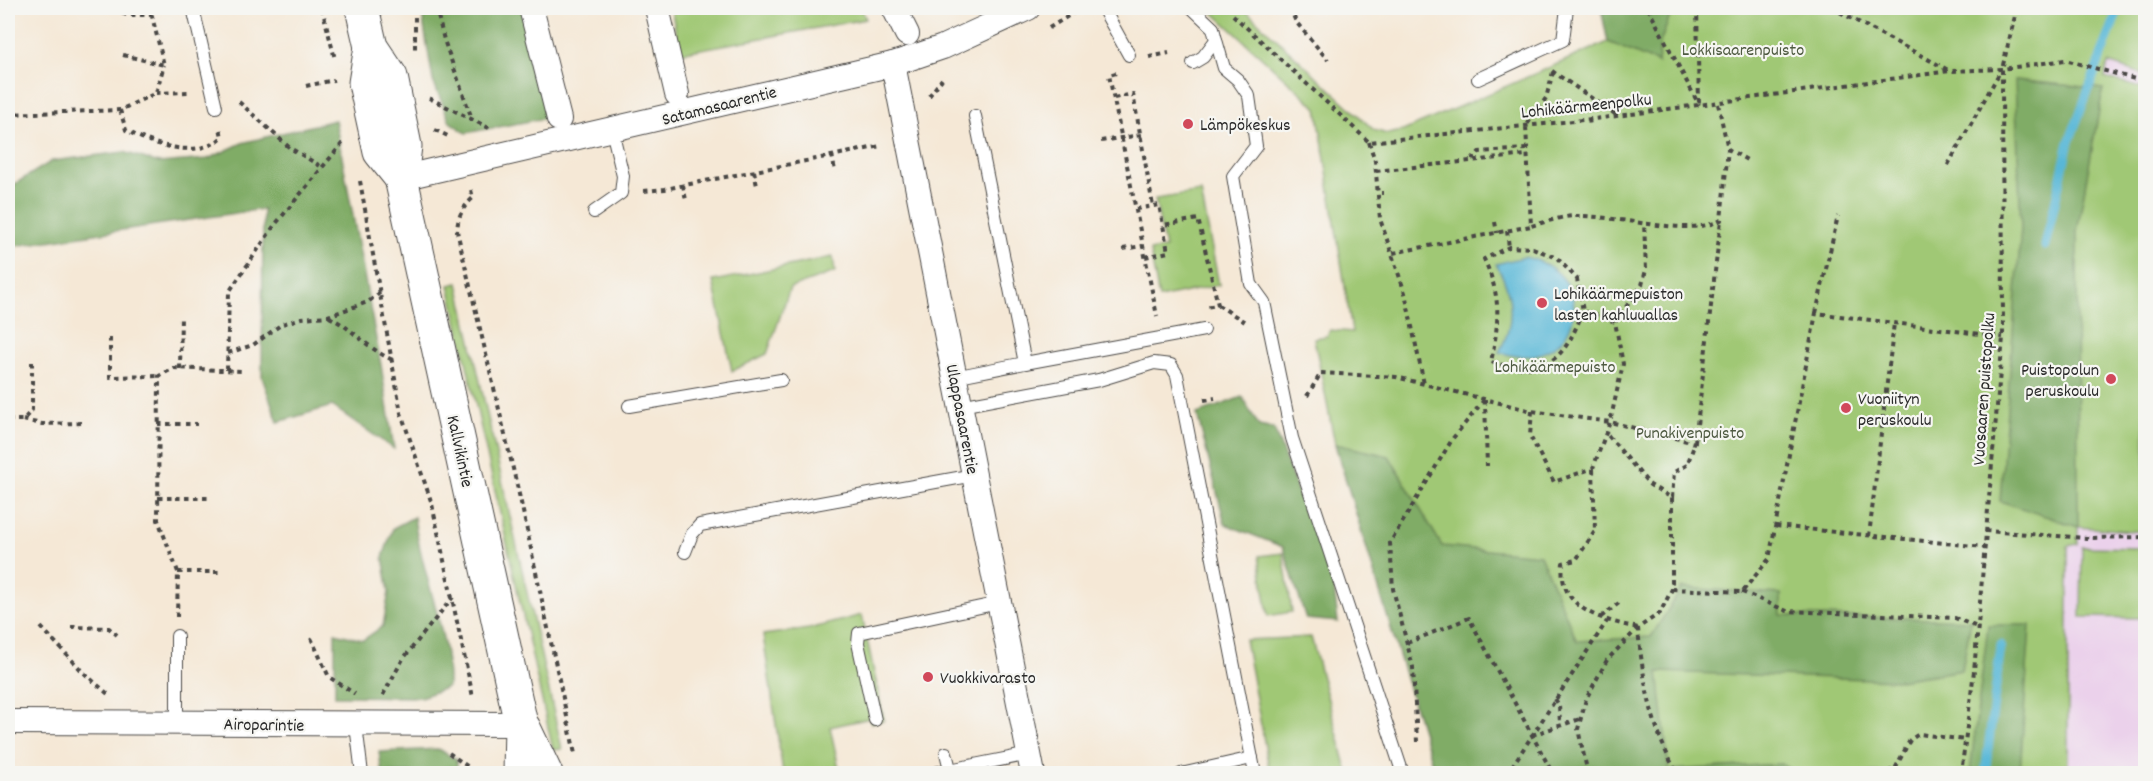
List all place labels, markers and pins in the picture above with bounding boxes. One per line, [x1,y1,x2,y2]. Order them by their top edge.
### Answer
place label: Lämpökeskus [1200,114,1291,139]
marker: Lämpökeskus [1181,117,1195,131]
place label: Lohikäärmepuiston lasten kahluuallas [1554,283,1683,329]
marker: Lohikäärmepuiston lasten kahluuallas [1535,296,1549,310]
place label: Puistopolun peruskoulu [2021,359,2099,405]
marker: Puistopolun peruskoulu [2104,372,2118,386]
place label: Vuoniityn peruskoulu [1858,388,1931,434]
marker: Vuoniityn peruskoulu [1839,401,1853,415]
place label: Vuokkivarasto [940,667,1036,692]
marker: Vuokkivarasto [921,670,935,684]

